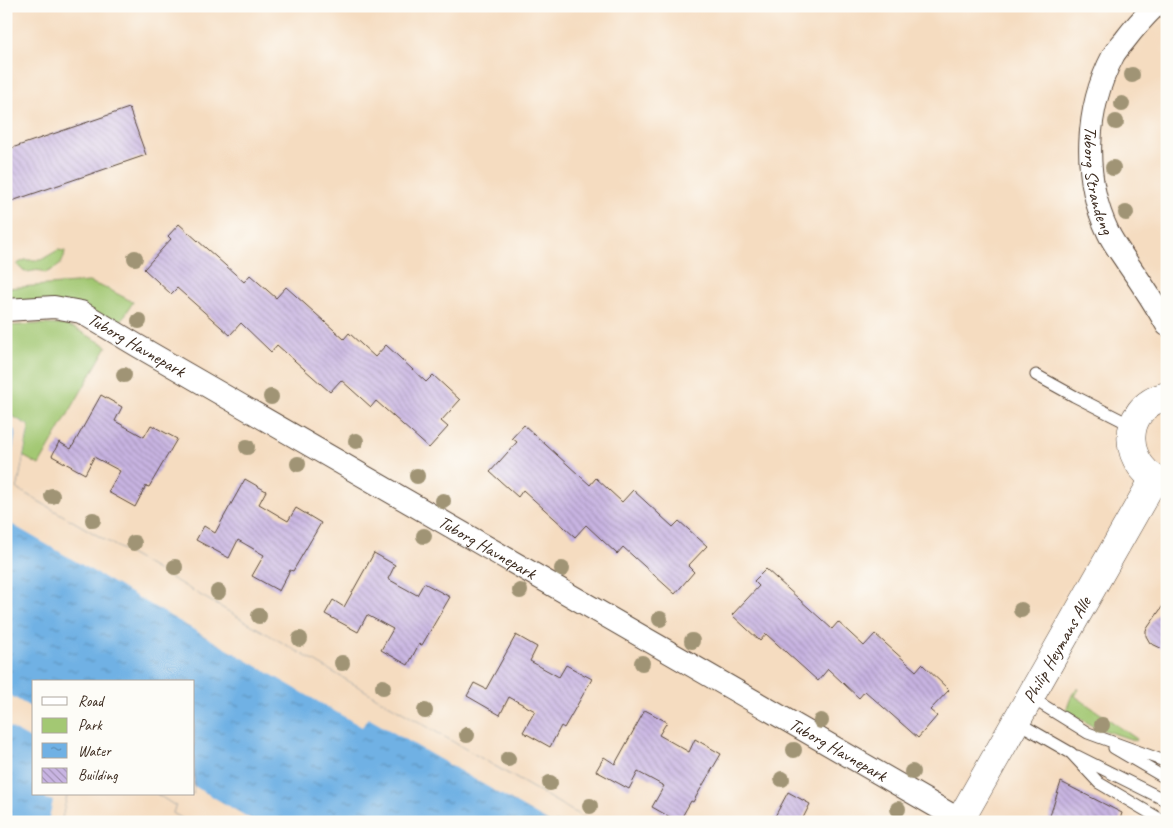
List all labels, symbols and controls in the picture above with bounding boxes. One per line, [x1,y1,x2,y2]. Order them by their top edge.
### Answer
street label: Tuborg Strandeng [1079,125,1119,239]
street label: Tuborg Havnepark [84,308,190,383]
street label: Tuborg Havnepark [434,511,541,585]
street label: Philip Heymans Alle [1018,592,1096,707]
legend [32,680,195,796]
text: Road [78,692,105,711]
street label: Tuborg Havnepark [785,713,892,787]
text: Park [78,716,103,735]
text: Water [78,742,112,761]
text: Building [78,766,118,785]

